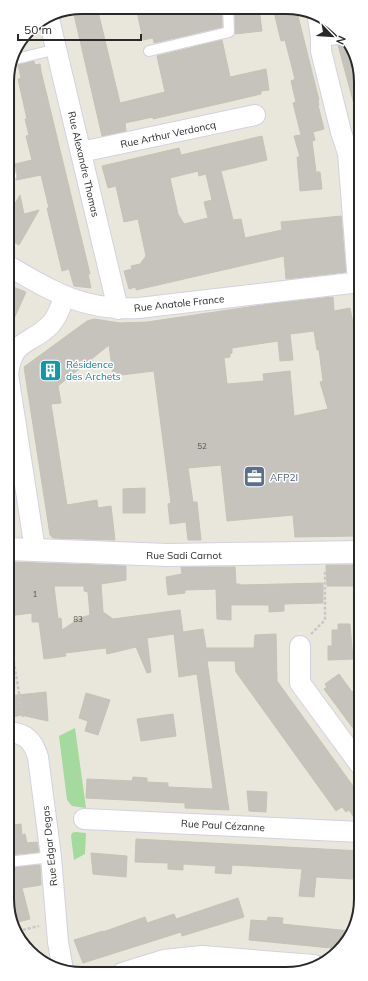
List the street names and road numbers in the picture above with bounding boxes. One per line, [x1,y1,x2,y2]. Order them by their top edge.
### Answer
street label: Rue Alexandre Thomas [65,110,102,218]
street label: Rue Arthur Verdoncq [119,118,217,151]
street label: Rue Anatole France [133,292,225,315]
street label: Rue Sadi Carnot [146,549,222,562]
street label: Rue Edgar Degas [39,805,60,887]
street label: Rue Paul Cézanne [181,817,265,834]

